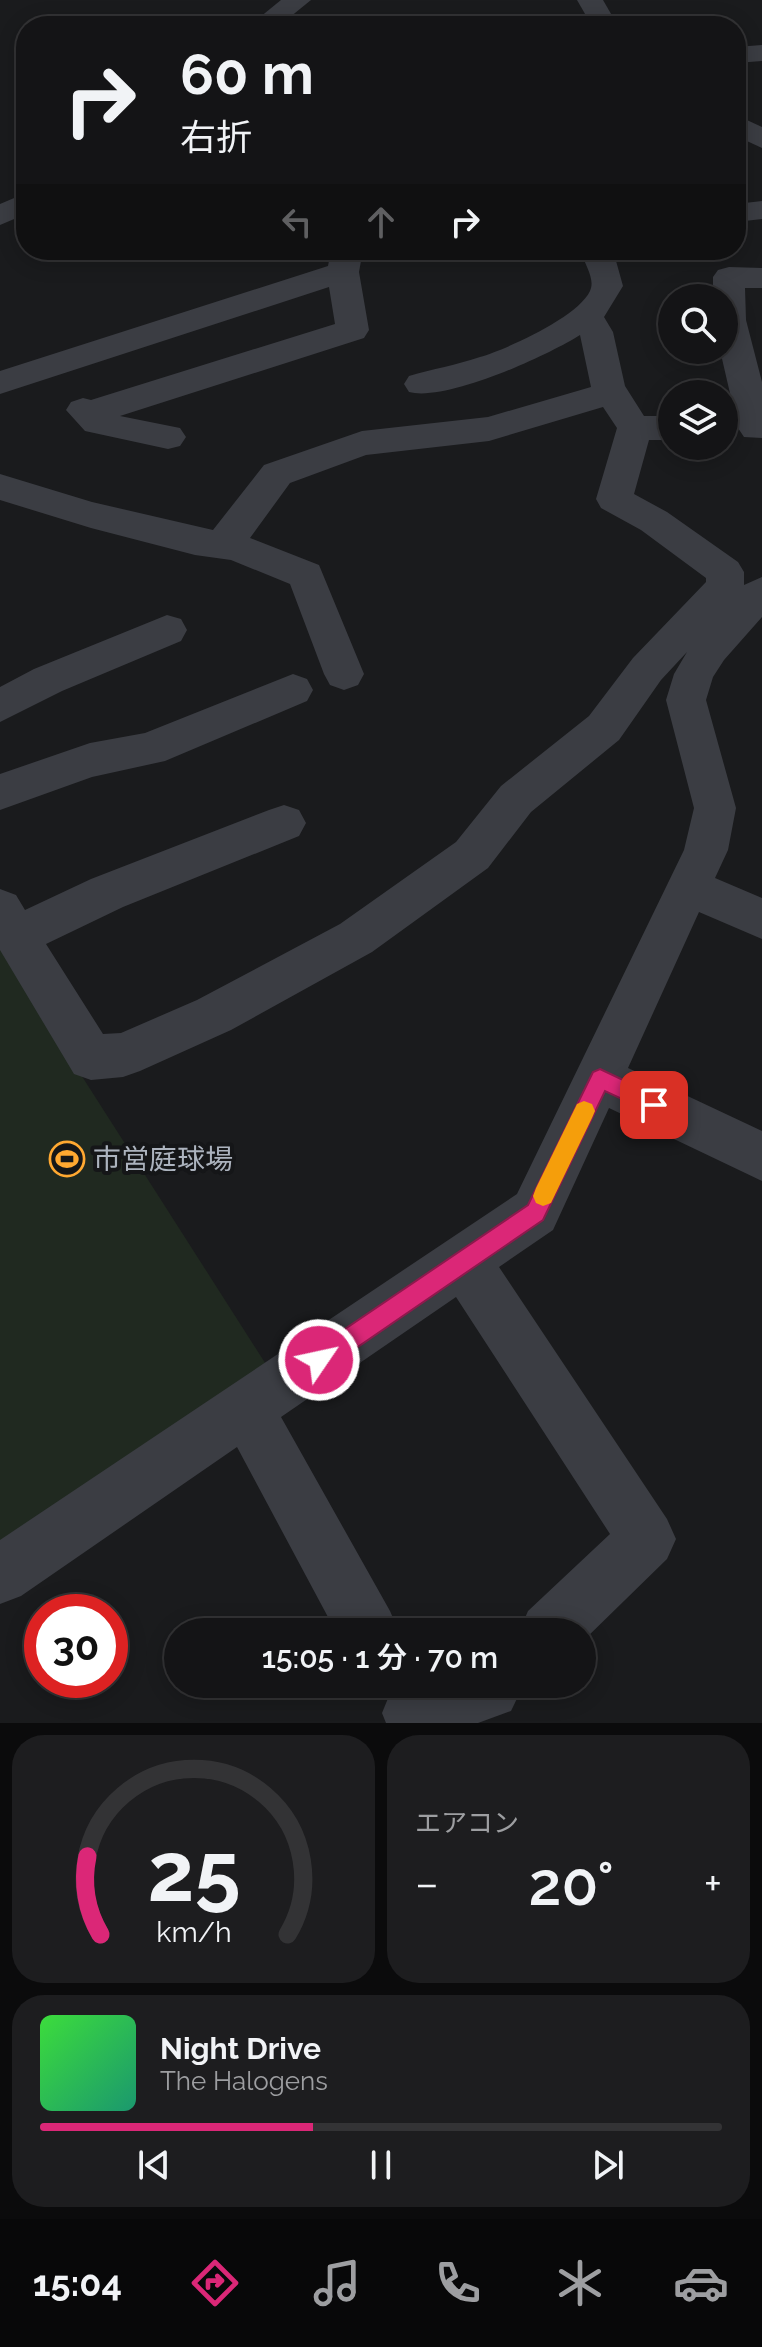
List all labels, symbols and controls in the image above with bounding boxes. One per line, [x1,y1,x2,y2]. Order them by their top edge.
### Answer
text: 60 m [180,41,314,107]
icon: right [48,48,152,152]
text: 右折 [180,116,252,158]
icon: left [275,200,319,244]
icon: ahead [359,200,403,244]
icon: right [443,200,487,244]
map controls [658,284,738,460]
button: search [658,284,738,364]
button: layers [658,380,738,460]
pin [620,1071,688,1139]
icon: arrive [632,1083,676,1127]
sports icon: 市営庭球場 [48,1140,86,1178]
place label: 市営庭球場 [93,1143,233,1176]
position arrow [277,1318,361,1402]
speed limit sign: 30 [24,1594,128,1698]
text: 15:05 · 1 分 · 70 m [262,1640,498,1675]
text: エアコン [415,1808,519,1838]
text: 25 [147,1823,240,1920]
text: 20° [529,1849,614,1919]
text: − [415,1858,439,1909]
text: + [704,1858,722,1909]
text: km/h [156,1915,231,1949]
text: Night Drive [160,2031,321,2066]
text: The Halogens [160,2066,328,2096]
icon: previous [132,2143,176,2187]
icon: pause [359,2143,403,2187]
icon: next [586,2143,630,2187]
icon: directions [187,2255,243,2311]
icon: music [309,2255,365,2311]
icon: phone [430,2255,486,2311]
icon: climate [552,2255,608,2311]
icon: car [673,2255,729,2311]
text: 15:04 [33,2262,122,2304]

